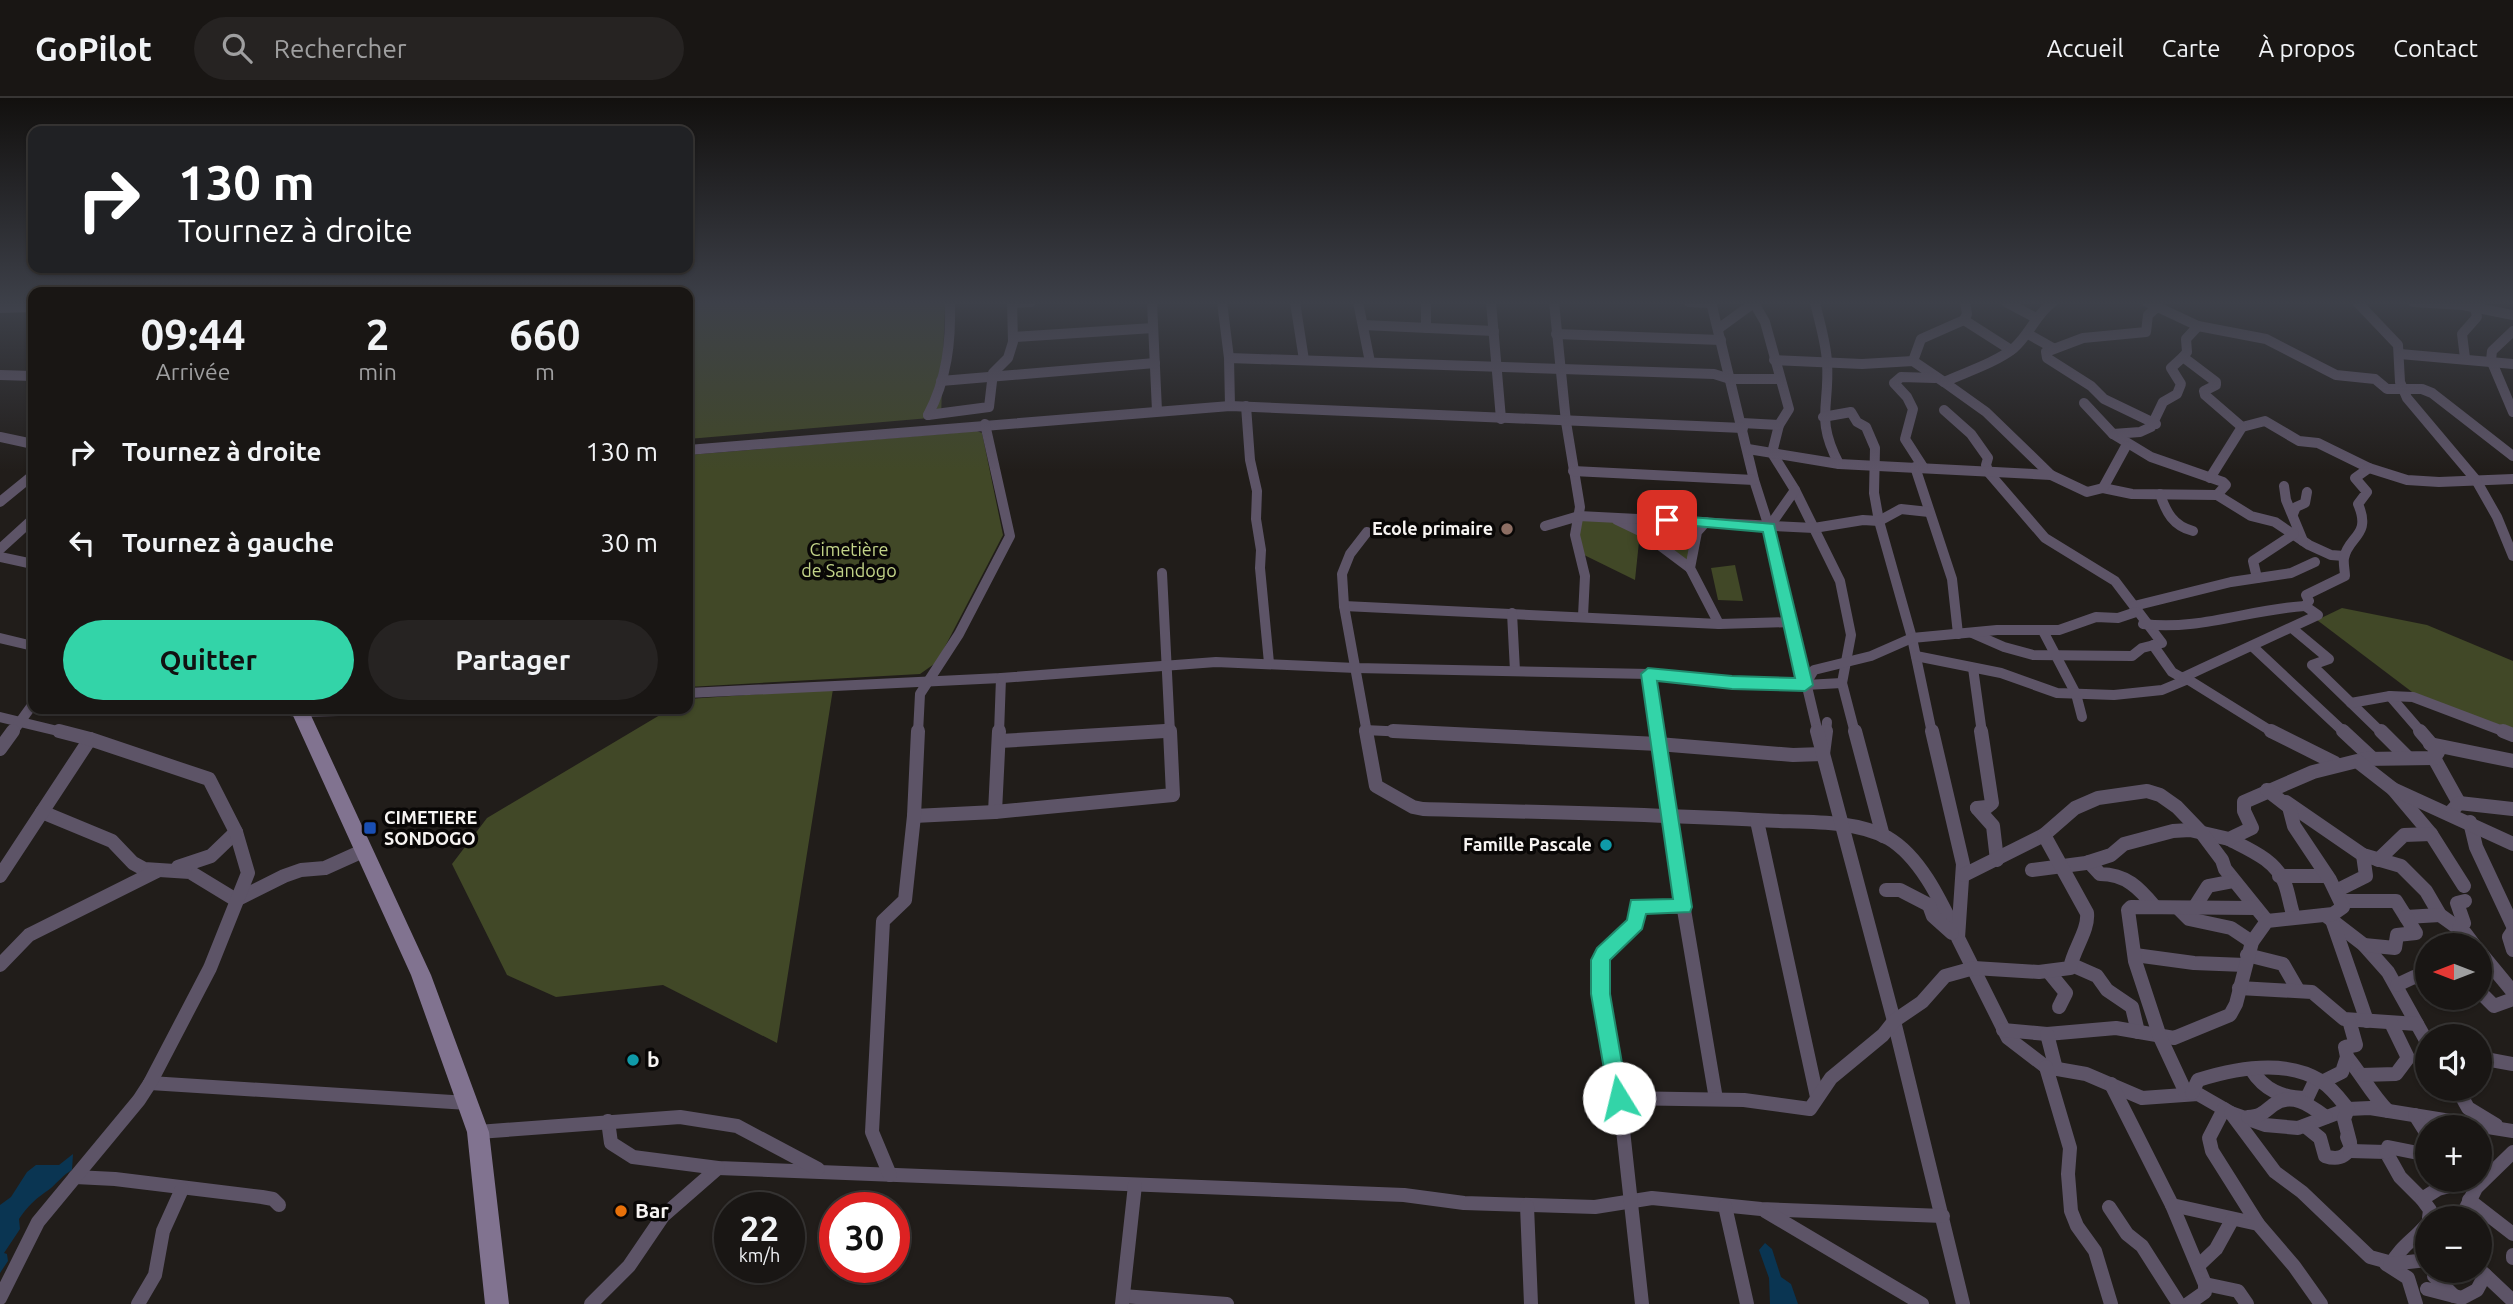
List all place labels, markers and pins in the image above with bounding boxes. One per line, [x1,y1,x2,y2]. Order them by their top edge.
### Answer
pin [1637,490,1697,550]
place label: Ecole primaire [1372,518,1493,538]
marker: Ecole primaire [1499,521,1515,537]
place label: CIMETIERE SONDOGO [384,807,477,848]
marker: CIMETIERE SONDOGO [362,820,378,836]
place label: Famille Pascale [1463,834,1592,854]
marker: Famille Pascale [1598,837,1614,853]
place label: b [647,1047,660,1071]
marker: b [625,1052,641,1068]
place label: Bar [635,1198,669,1222]
marker: Bar [613,1203,629,1219]

